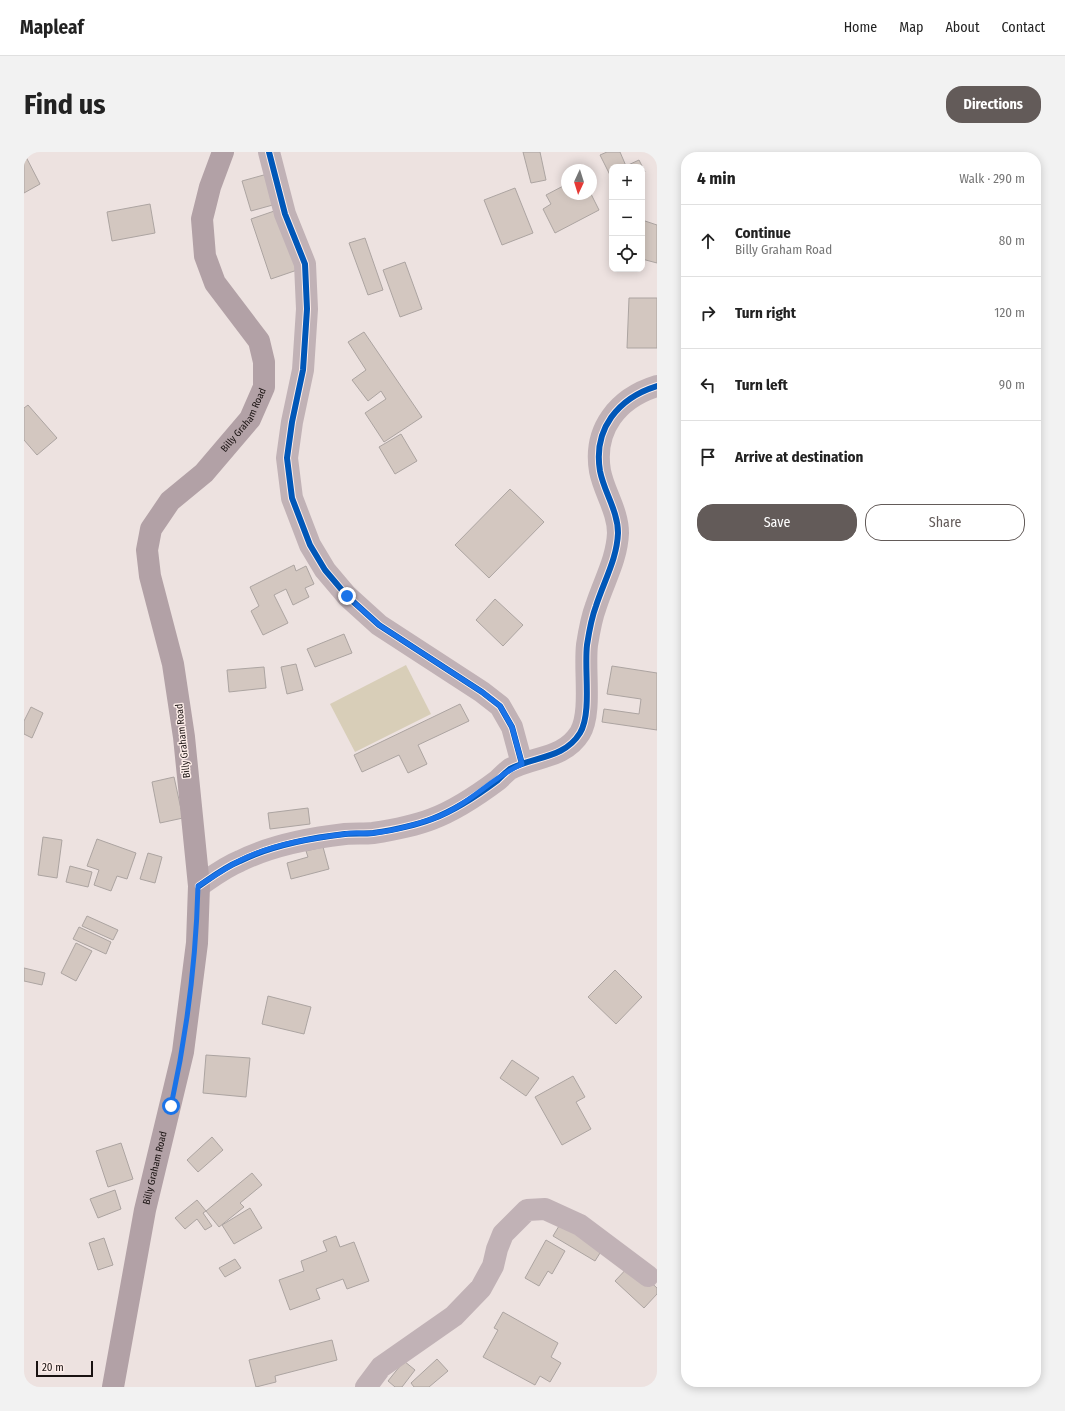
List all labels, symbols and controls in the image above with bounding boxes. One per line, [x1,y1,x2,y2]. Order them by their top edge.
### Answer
text: Mapleaf [20,16,84,39]
text: Home [844,19,877,36]
text: Map [899,19,923,36]
text: About [945,19,980,36]
text: Contact [1002,19,1045,36]
button: Directions [946,86,1041,123]
text: Find us [24,88,106,121]
north arrow [561,164,597,200]
map controls [609,164,645,272]
button: + [609,164,645,200]
text: 4 min [697,168,736,189]
text: Walk · 290 m [959,171,1025,186]
button: − [609,200,645,236]
text: Continue [735,224,791,242]
icon: ahead [697,230,719,252]
text: 80 m [999,233,1025,248]
button: locate [609,236,645,272]
text: Billy Graham Road [735,242,832,257]
icon: right [697,302,719,324]
text: Turn right [735,304,796,322]
text: 120 m [994,305,1025,320]
icon: left [697,374,719,396]
text: Turn left [735,376,788,394]
text: 90 m [999,377,1025,392]
street label: Billy Graham Road [218,386,269,455]
icon: arrive [697,446,719,468]
text: Arrive at destination [735,448,863,466]
button: Save [697,504,857,541]
button: Share [865,504,1025,541]
route end [338,587,356,605]
street label: Billy Graham Road [173,703,193,779]
route start [162,1097,180,1115]
street label: Billy Graham Road [140,1130,170,1206]
scale bar [36,1359,93,1378]
text: 20 m [42,1361,64,1374]

